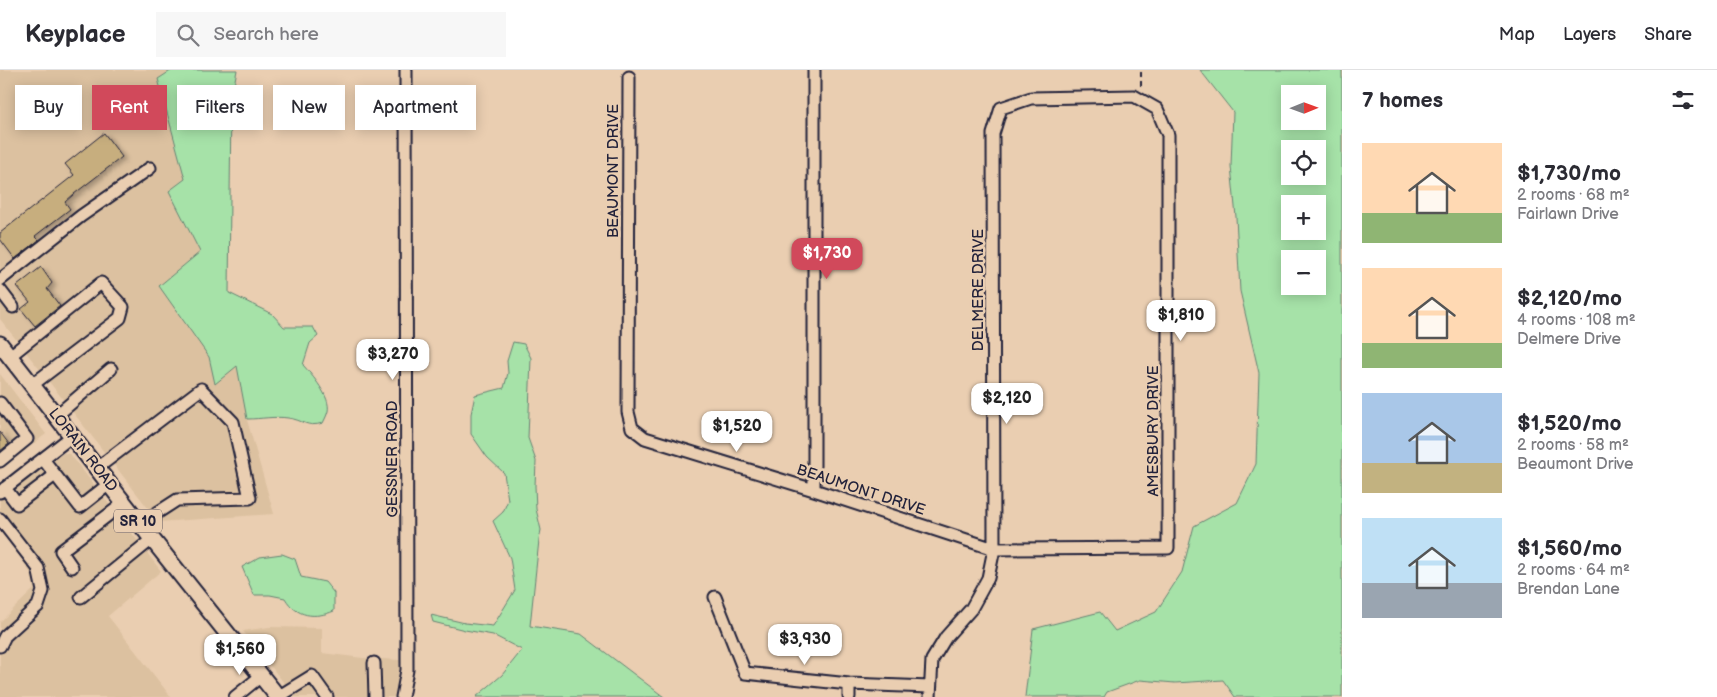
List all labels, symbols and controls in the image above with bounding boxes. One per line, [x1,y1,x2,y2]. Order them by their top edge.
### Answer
search box [156,12,506,57]
text: Keyplace [25,20,126,49]
icon: search [174,21,202,49]
text: Search here [214,23,319,46]
text: Map [1499,24,1535,45]
text: Layers [1563,24,1616,45]
text: Share [1644,24,1692,45]
chip: Buy [15,85,82,130]
chip: Rent [92,85,167,130]
chip: Filters [177,85,263,130]
chip: New [273,85,345,130]
chip: Apartment [355,85,476,130]
north arrow [1281,85,1326,130]
map controls [1281,85,1326,295]
icon: filters [1669,86,1697,114]
text: 7 homes [1362,88,1443,113]
street label: BEAUMONT DRIVE [604,104,623,238]
button: locate [1281,140,1326,185]
text: $1,730/mo [1517,161,1621,186]
icon: home [1402,163,1462,223]
text: 2 rooms · 68 m² [1517,186,1630,205]
button: + [1281,195,1326,240]
text: Fairlawn Drive [1517,205,1619,224]
street label: DELMERE DRIVE [969,229,988,351]
pin: $1,730 [786,238,868,280]
text: $1,730 [803,244,851,263]
button: − [1281,250,1326,295]
text: $2,120/mo [1517,286,1622,311]
icon: home [1402,288,1462,348]
pin: $1,810 [1140,300,1222,342]
text: $1,810 [1157,306,1205,325]
text: 4 rooms · 108 m² [1517,311,1636,330]
text: Delmere Drive [1517,330,1621,349]
pin: $3,270 [352,338,434,381]
text: $3,270 [367,345,419,364]
street label: AMESBURY DRIVE [1144,365,1163,497]
pin: $2,120 [966,382,1048,425]
text: $2,120 [982,389,1032,408]
street label: GESSNER ROAD [383,400,402,517]
street label: LORAIN ROAD [44,404,122,496]
pin: $1,520 [696,410,778,453]
text: $1,520/mo [1517,411,1621,436]
icon: home [1402,413,1462,473]
text: $1,520 [712,417,762,436]
text: 2 rooms · 58 m² [1517,436,1629,455]
text: Beaumont Drive [1517,455,1634,474]
street label: BEAUMONT DRIVE [794,460,928,520]
road number: SR 10 [114,510,162,532]
text: $1,560/mo [1517,536,1622,561]
icon: home [1402,538,1462,598]
text: 2 rooms · 64 m² [1517,561,1630,580]
text: Brendan Lane [1517,580,1620,599]
pin: $3,930 [764,624,846,666]
text: $3,930 [779,630,831,649]
pin: $1,560 [199,634,281,676]
text: $1,560 [215,640,265,659]

